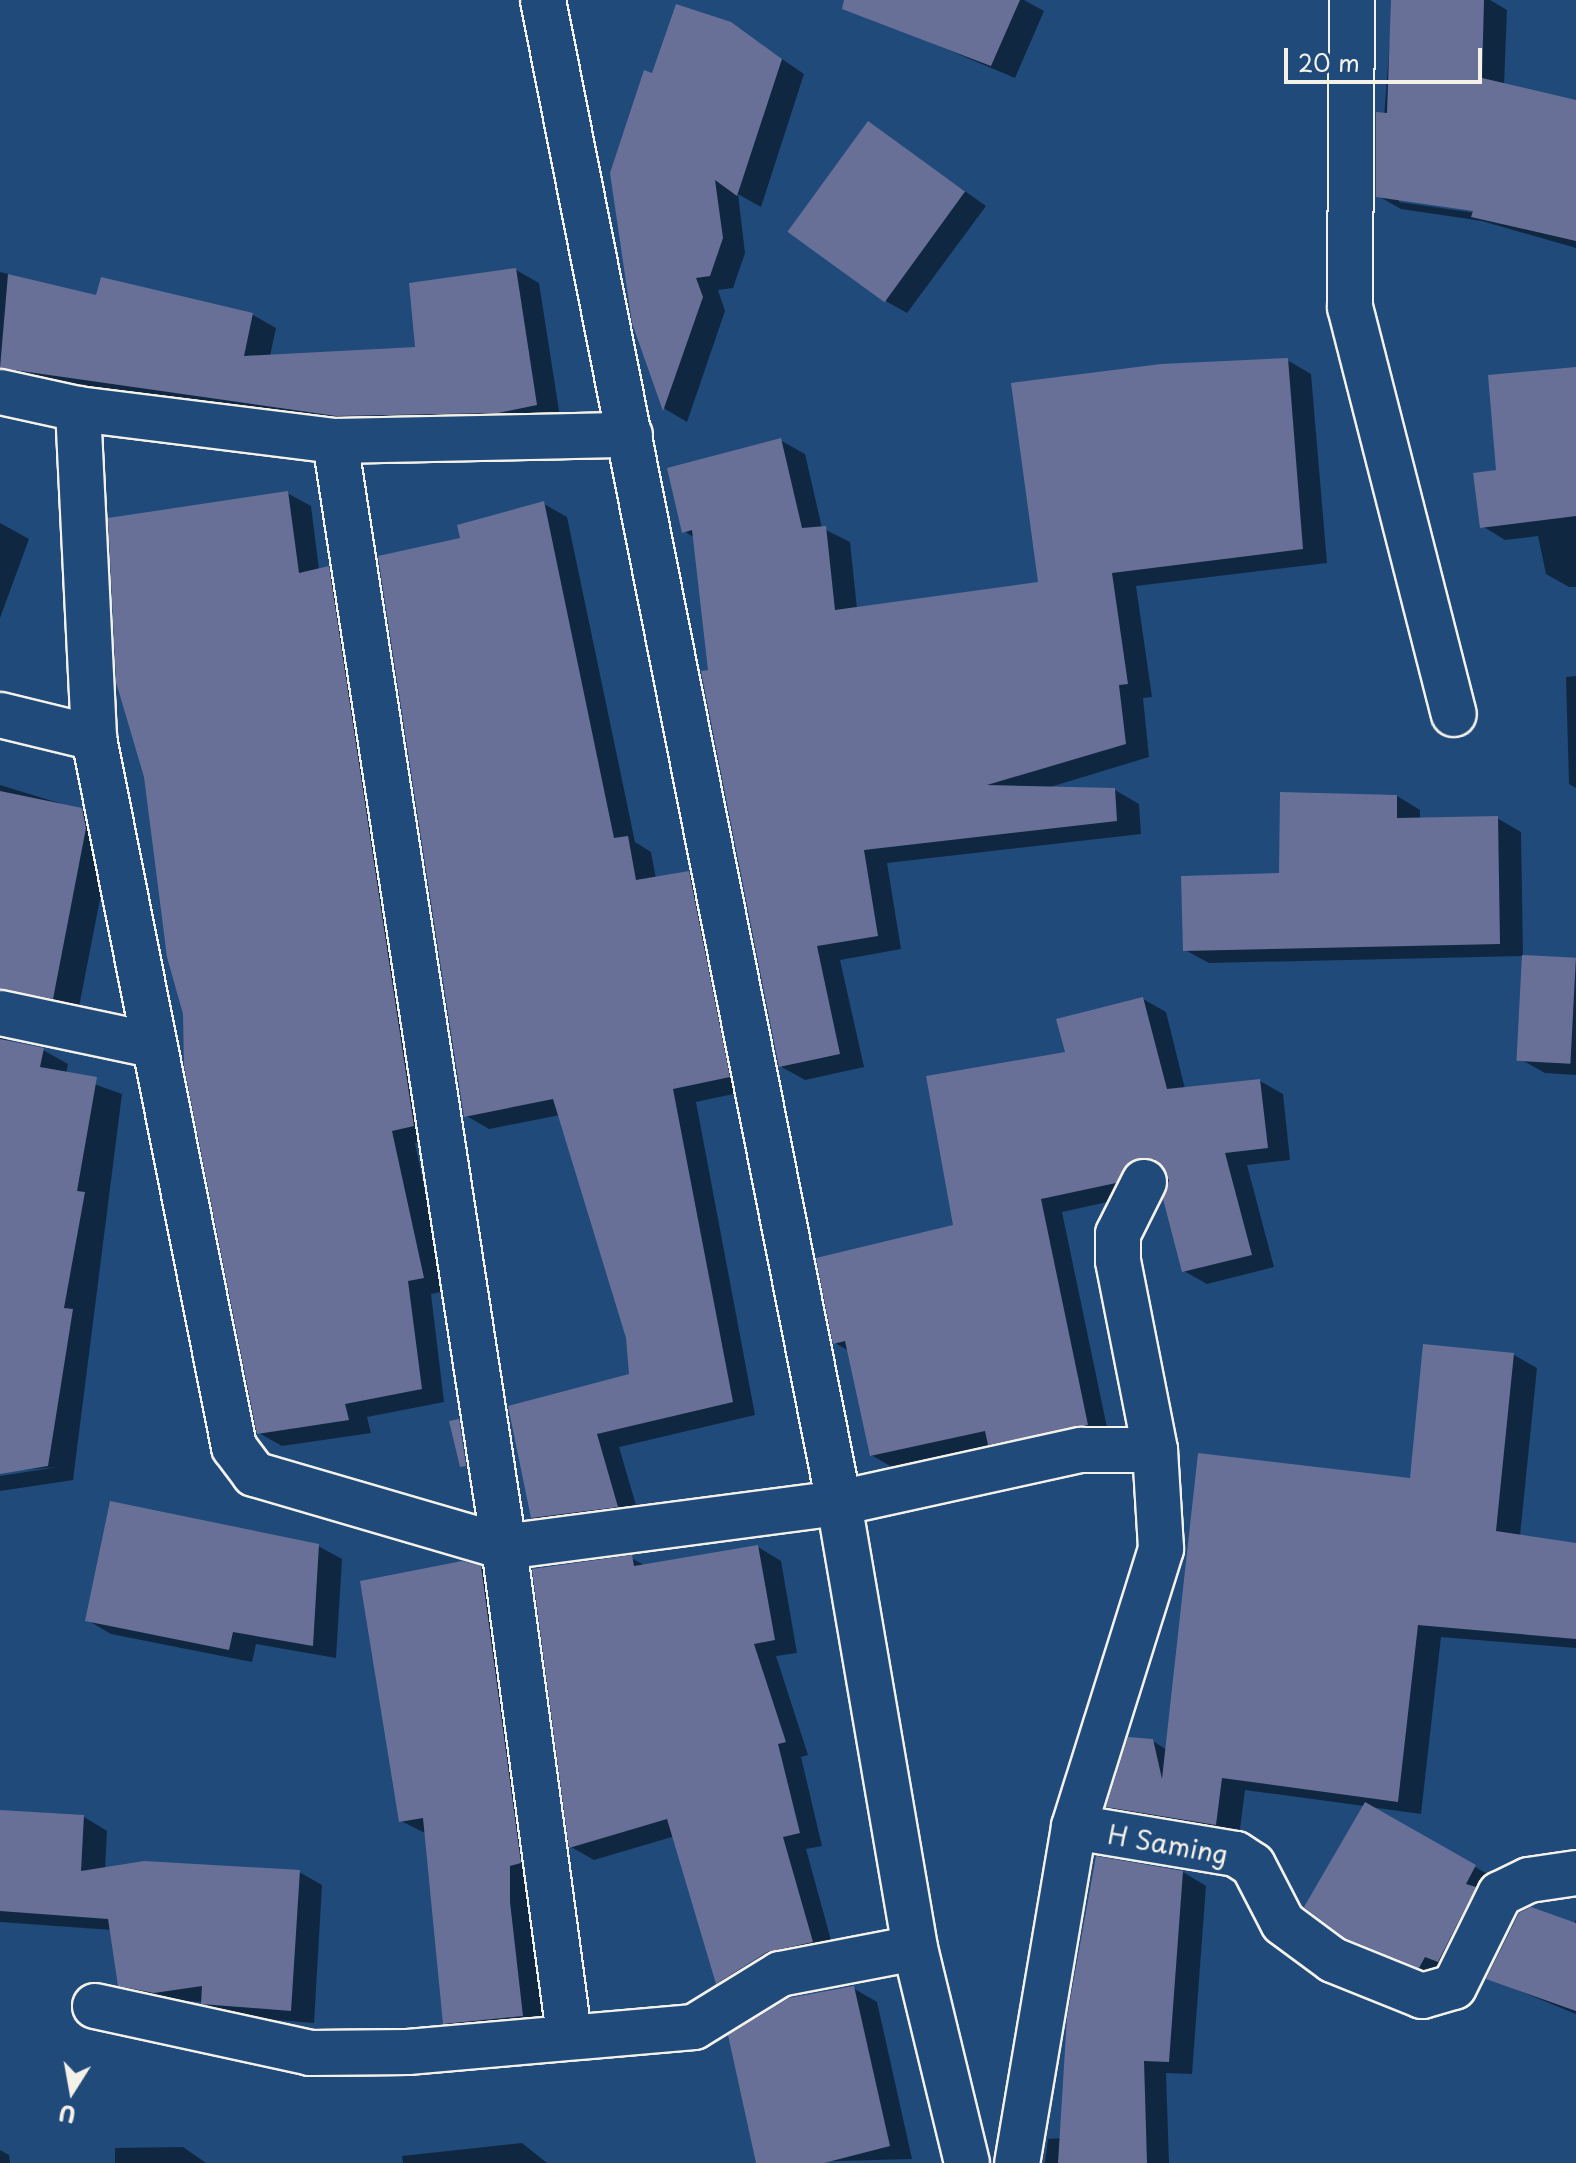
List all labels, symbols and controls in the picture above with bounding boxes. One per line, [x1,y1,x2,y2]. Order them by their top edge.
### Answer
scale bar [1288,32,1486,82]
text: 20 m [1298,44,1360,80]
street label: H Saming [1105,1818,1231,1870]
north arrow [32,2051,112,2131]
text: U [56,2097,79,2133]

